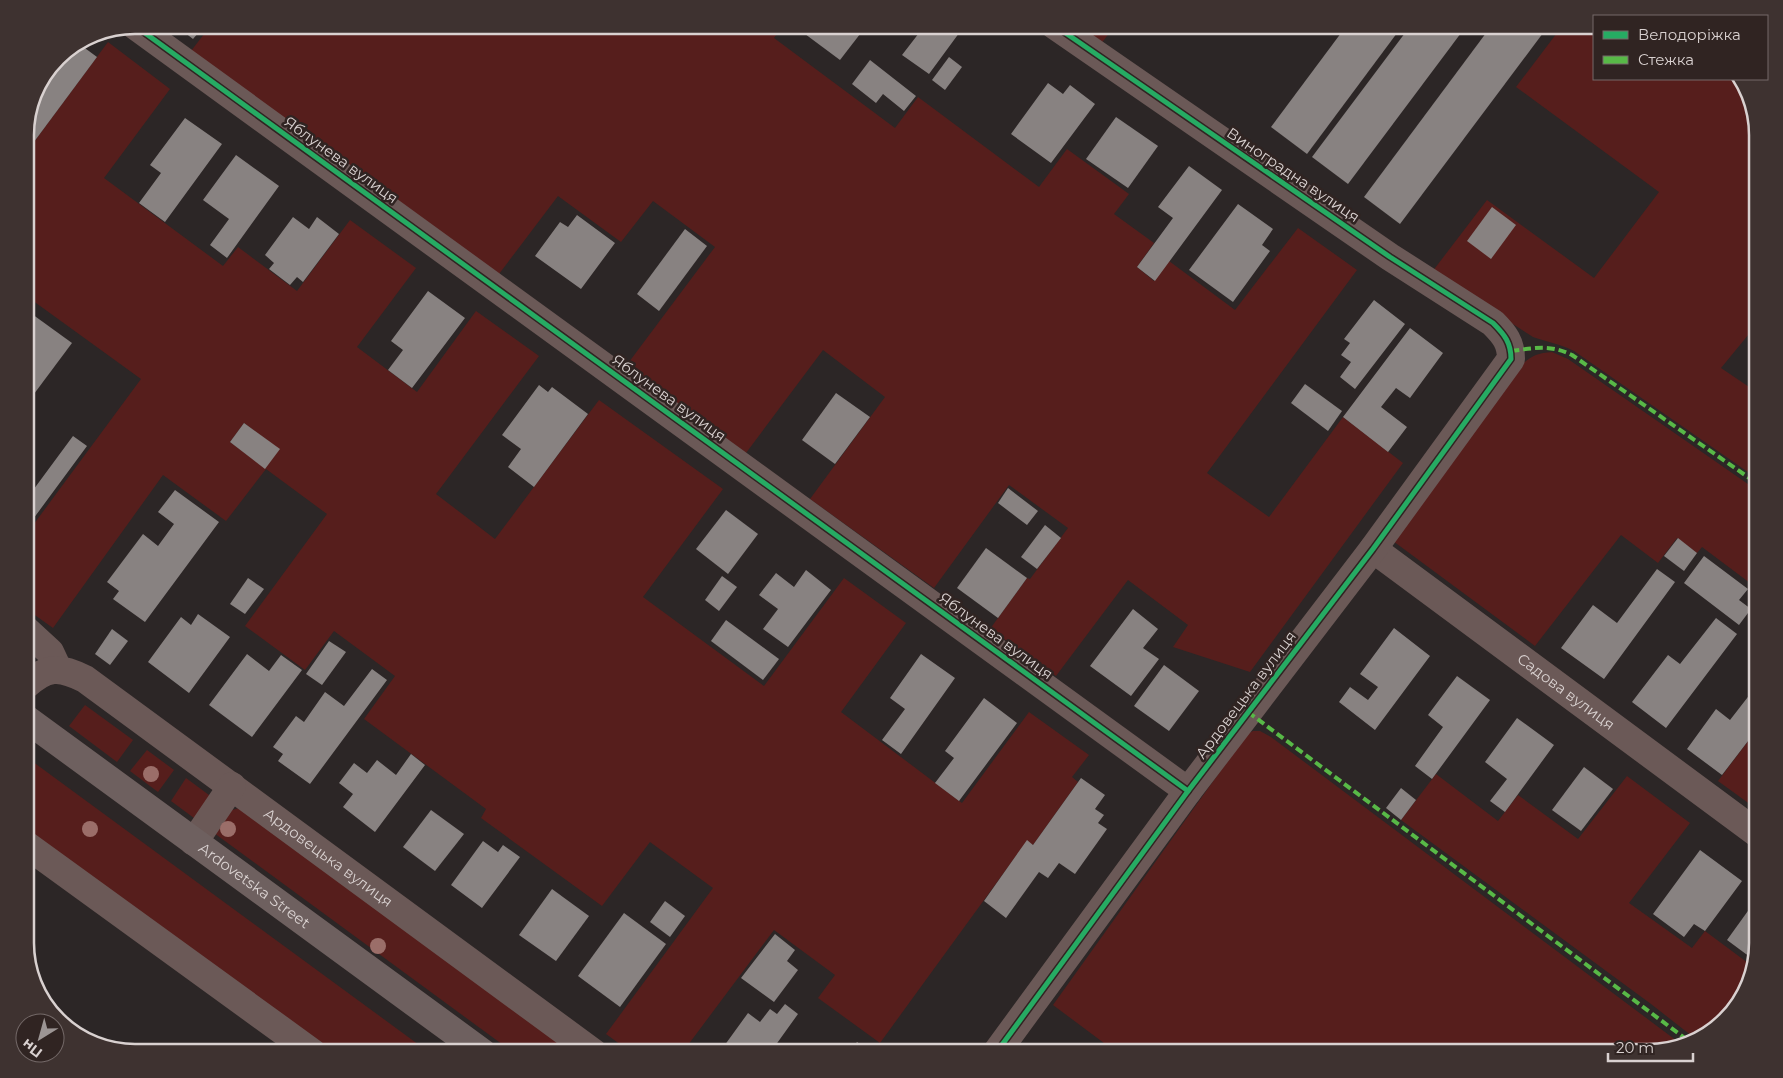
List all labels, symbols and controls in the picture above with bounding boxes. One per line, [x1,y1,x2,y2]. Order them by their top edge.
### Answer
legend [1593,15,1768,80]
text: Велодоріжка [1638,25,1741,44]
text: Стежка [1638,50,1694,69]
street label: Яблунева вулиця [281,112,402,207]
street label: Виноградна вулиця [1223,123,1363,226]
street label: Яблунева вулиця [609,350,730,445]
street label: Яблунева вулиця [936,588,1057,683]
street label: Ардовецька вулиця [1191,627,1300,762]
street label: Садова вулиця [1514,649,1619,734]
street label: Ардовецька вулиця [260,804,397,911]
street label: Ardovetska Street [195,838,314,932]
north arrow [15,1013,65,1063]
scale bar [1608,1030,1693,1062]
text: Пн [18,1035,46,1062]
text: 20 m [1616,1038,1654,1057]

